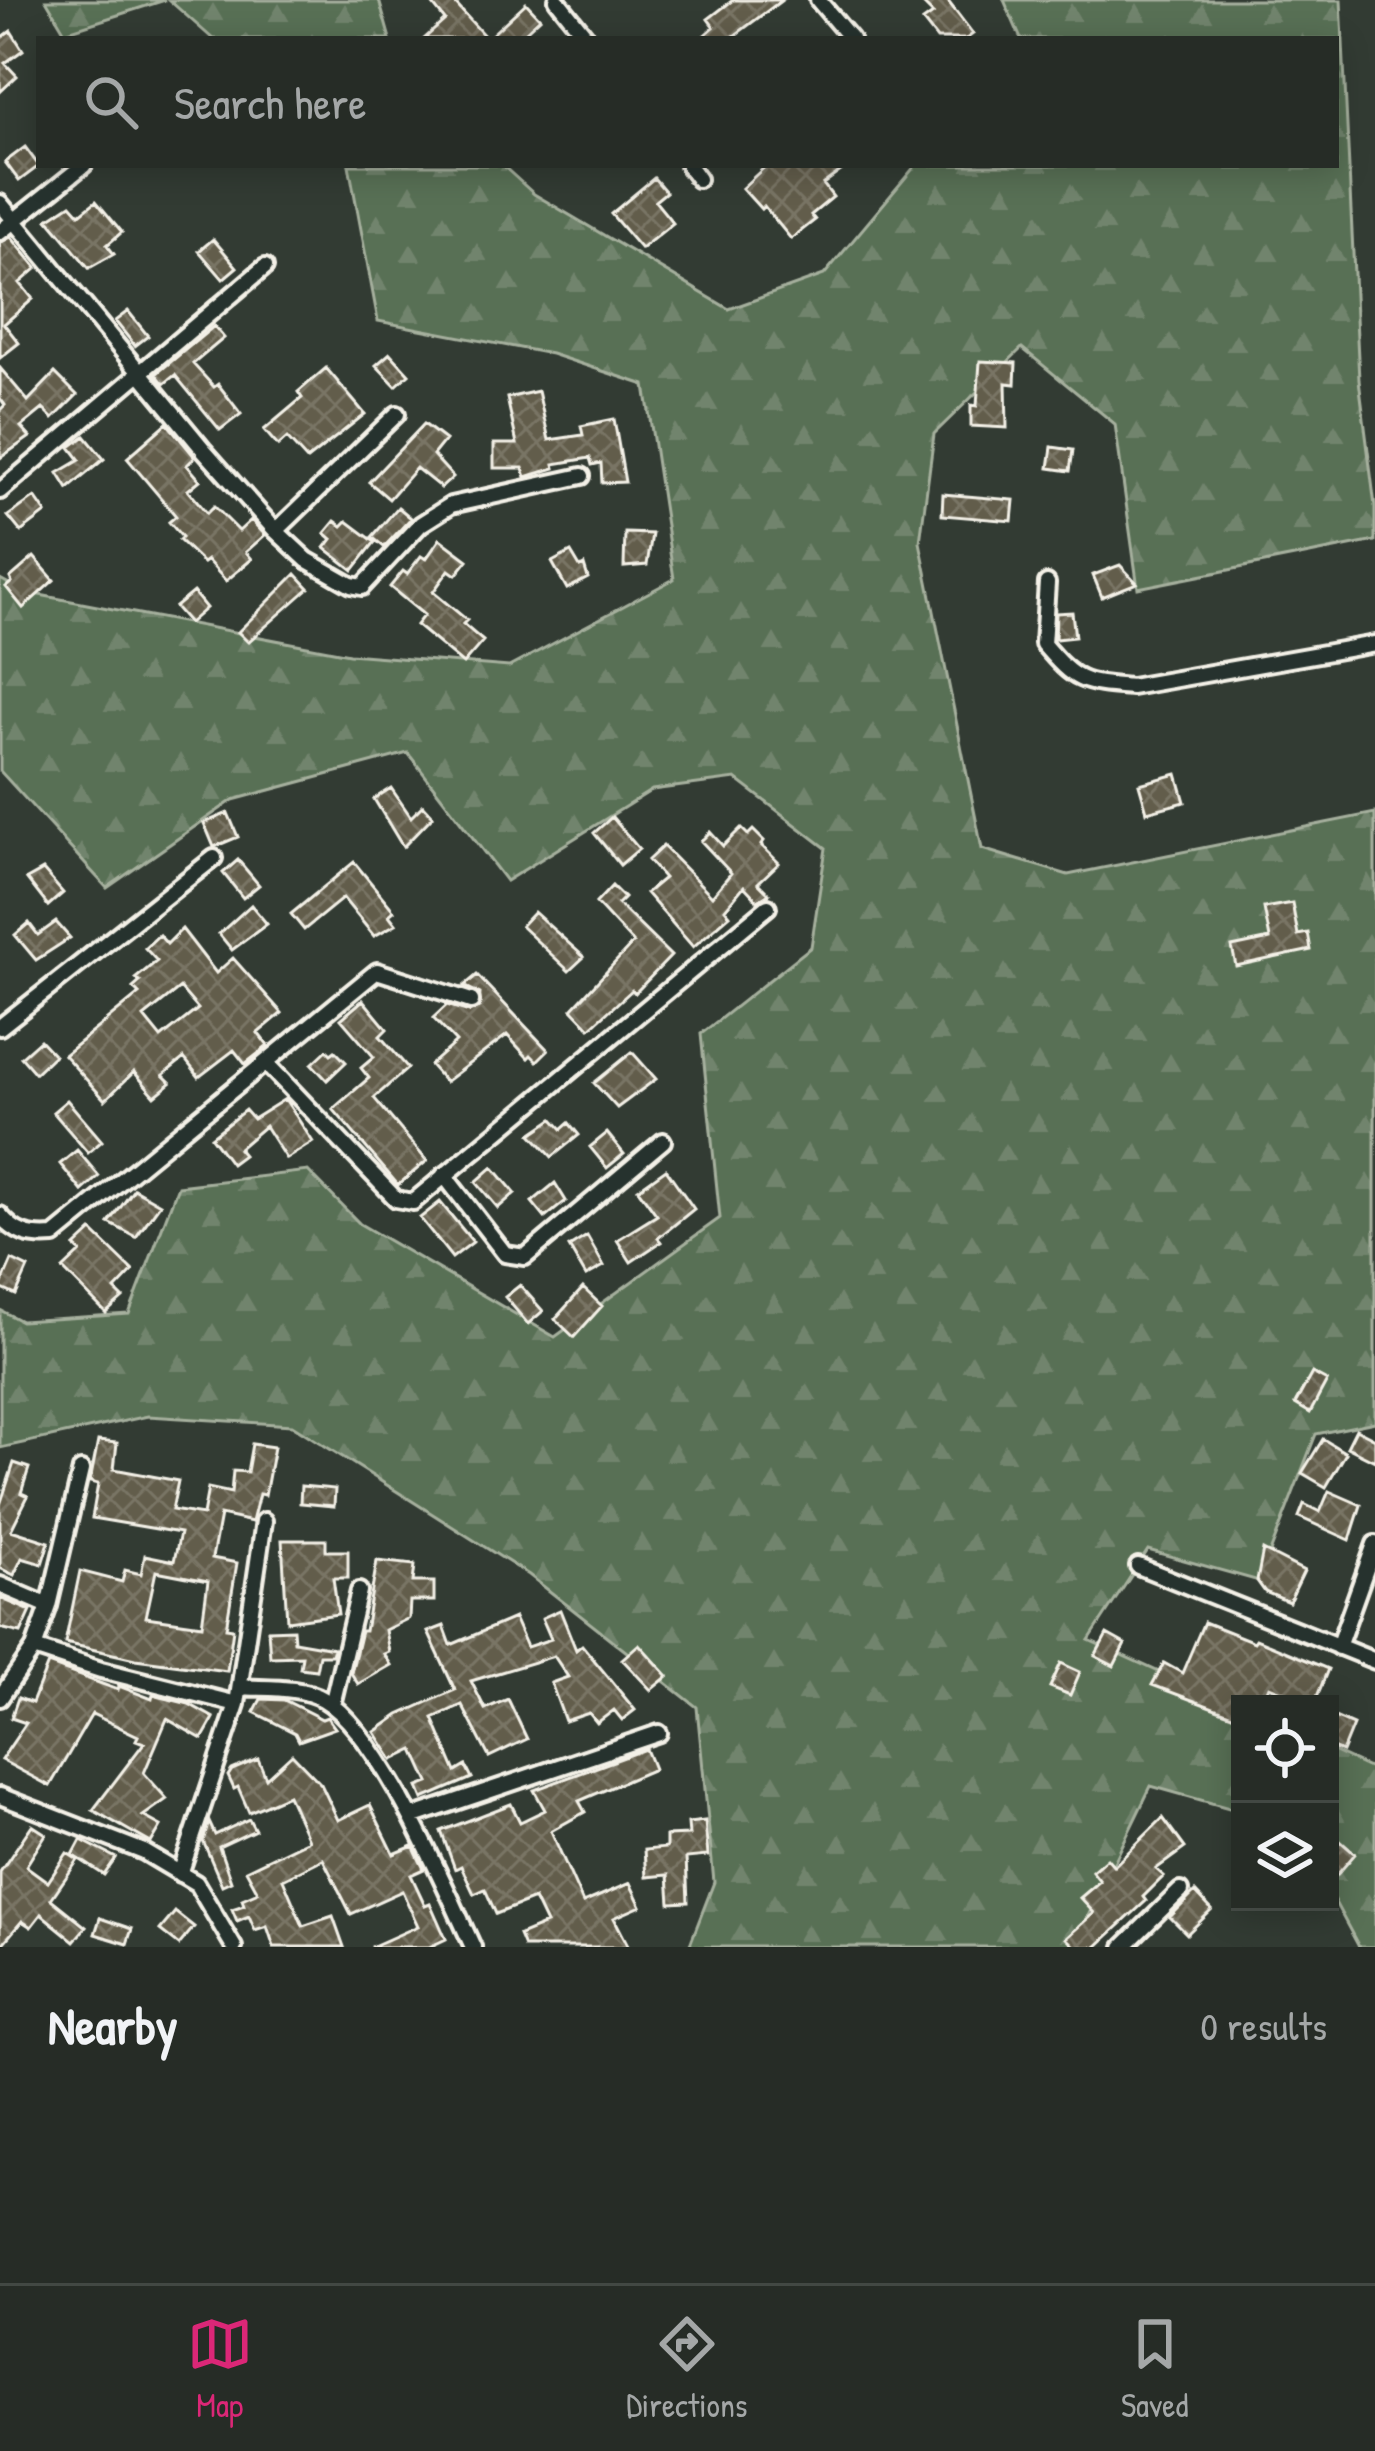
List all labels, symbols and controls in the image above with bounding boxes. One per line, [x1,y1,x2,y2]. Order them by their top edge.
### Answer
search box [36,36,1339,168]
icon: search [78,69,144,135]
text: Search here [174,72,366,133]
map controls [1231,1695,1339,1911]
button: locate [1231,1695,1339,1803]
button: layers [1231,1803,1339,1911]
text: Nearby [48,1991,178,2060]
text: 0 results [1201,1999,1327,2052]
tab: Map [187,2311,253,2427]
tab: Directions [626,2311,748,2427]
tab: Saved [1121,2311,1188,2427]

